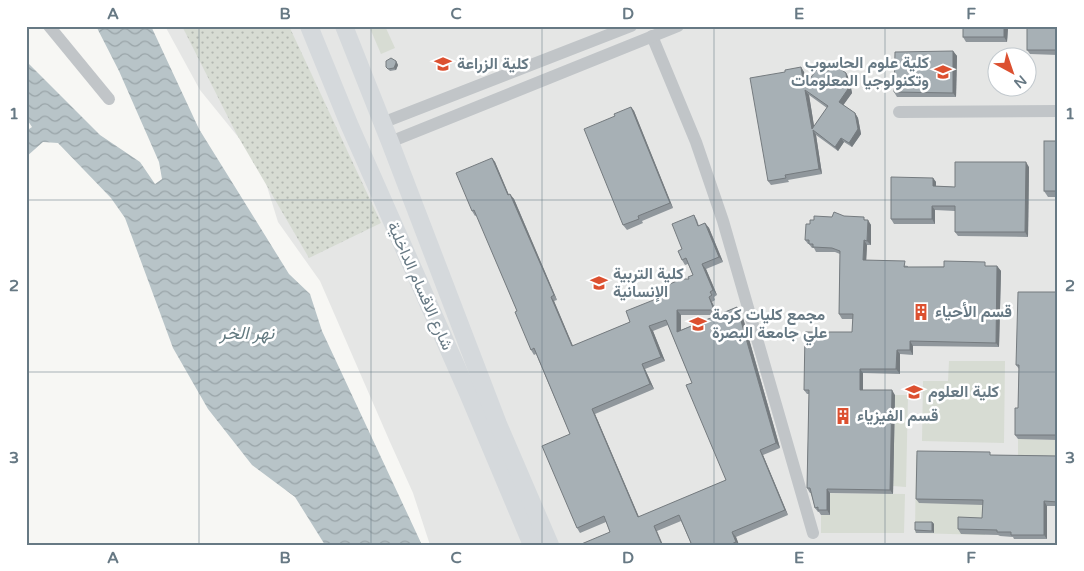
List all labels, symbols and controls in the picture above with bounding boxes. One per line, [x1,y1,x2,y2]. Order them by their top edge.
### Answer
text: A [107,4,119,24]
text: B [279,4,291,24]
text: C [450,4,462,24]
text: D [622,4,634,24]
text: E [794,4,804,24]
text: F [966,4,976,24]
north arrow [986,48,1036,98]
place label: كلية علوم الحاسوب وتكنولوجيا المعلومات [791,53,929,91]
school or university icon: كلية الزراعة [433,54,453,74]
place label: كلية الزراعة [457,54,529,74]
school or university icon: كلية علوم الحاسوب وتكنولوجيا المعلومات [933,62,953,82]
text: N [1010,71,1030,92]
text: 1 [9,104,19,124]
text: 1 [1065,104,1075,124]
street label: شارع الاقسام الداخلية [382,219,457,354]
place label: كلية التربية الإنسانية [613,264,684,302]
school or university icon: كلية التربية الإنسانية [589,273,609,293]
text: 2 [9,276,19,296]
text: 2 [1065,276,1075,296]
building icon: قسم الأحياء [911,302,931,322]
place label: قسم الأحياء [935,302,1012,322]
place label: مجمع كليات كرمة علي جامعة البصرة [712,305,827,346]
school or university icon: مجمع كليات كرمة علي جامعة البصرة [688,314,708,334]
water label: نهر الخر [219,322,275,344]
school or university icon: كلية العلوم [904,382,924,402]
place label: كلية العلوم [928,382,999,402]
building icon: قسم الفيزياء [833,406,853,426]
place label: قسم الفيزياء [857,406,939,426]
text: 3 [9,448,19,468]
text: 3 [1065,448,1075,468]
text: A [107,548,119,568]
text: B [279,548,291,568]
text: C [450,548,462,568]
text: D [622,548,634,568]
text: E [794,548,804,568]
text: F [966,548,976,568]

